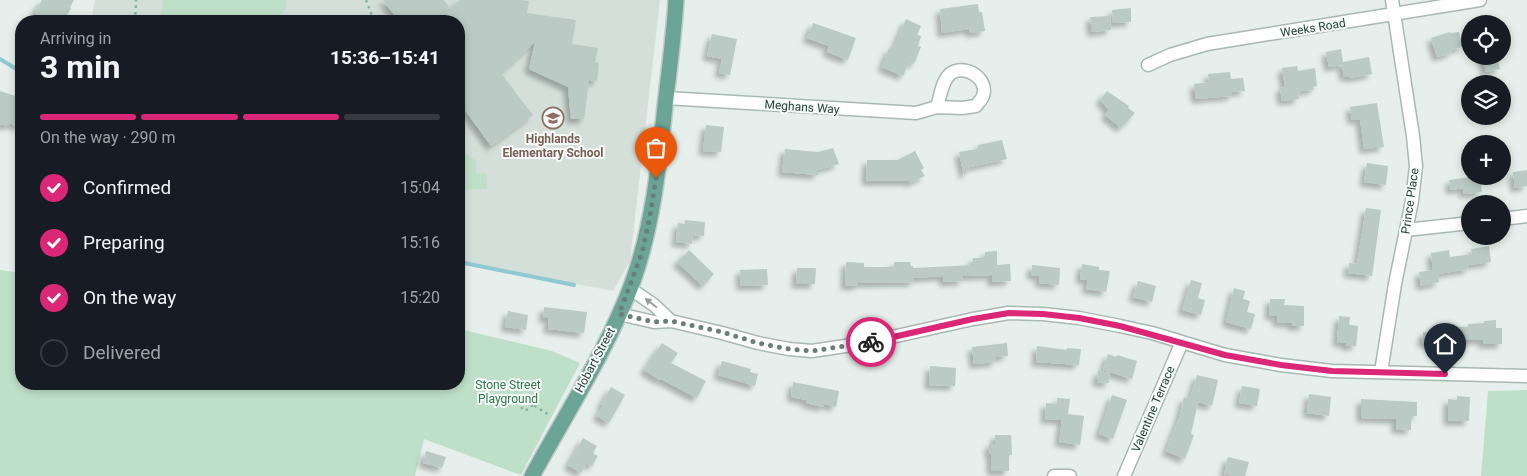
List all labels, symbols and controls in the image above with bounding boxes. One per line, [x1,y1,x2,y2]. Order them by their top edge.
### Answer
map controls [1461,15,1511,245]
button: locate [1461,15,1511,65]
street label: Weeks Road [1279,16,1347,40]
text: Arriving in [40,29,111,48]
text: 15:36–15:41 [330,46,440,69]
text: 3 min [40,48,120,86]
button: layers [1461,75,1511,125]
street label: Meghans Way [764,97,840,117]
school or university icon: Highlands Elementary School [541,106,565,130]
pin [635,127,677,178]
text: On the way · 290 m [40,128,176,147]
place label: Highlands Elementary School [502,132,604,160]
icon: bag [642,134,670,162]
button: + [1461,135,1511,185]
street label: Prince Place [1398,167,1422,235]
icon: check [40,174,68,202]
text: Confirmed [83,176,171,199]
text: 15:04 [400,178,440,197]
button: − [1461,195,1511,245]
icon: check [40,229,68,257]
text: Preparing [83,231,165,254]
text: 15:16 [400,233,440,252]
icon: check [40,284,68,312]
text: On the way [83,286,176,309]
text: 15:20 [400,288,440,307]
one-way arrow [645,298,658,309]
courier [846,317,896,367]
pin [1424,323,1466,374]
street label: Hobart Street [572,325,618,395]
icon: bike [857,328,885,356]
icon: home [1431,330,1459,358]
text: Delivered [83,341,161,364]
street label: Valentine Terrace [1129,364,1177,454]
park label: Stone Street Playground [475,378,541,406]

